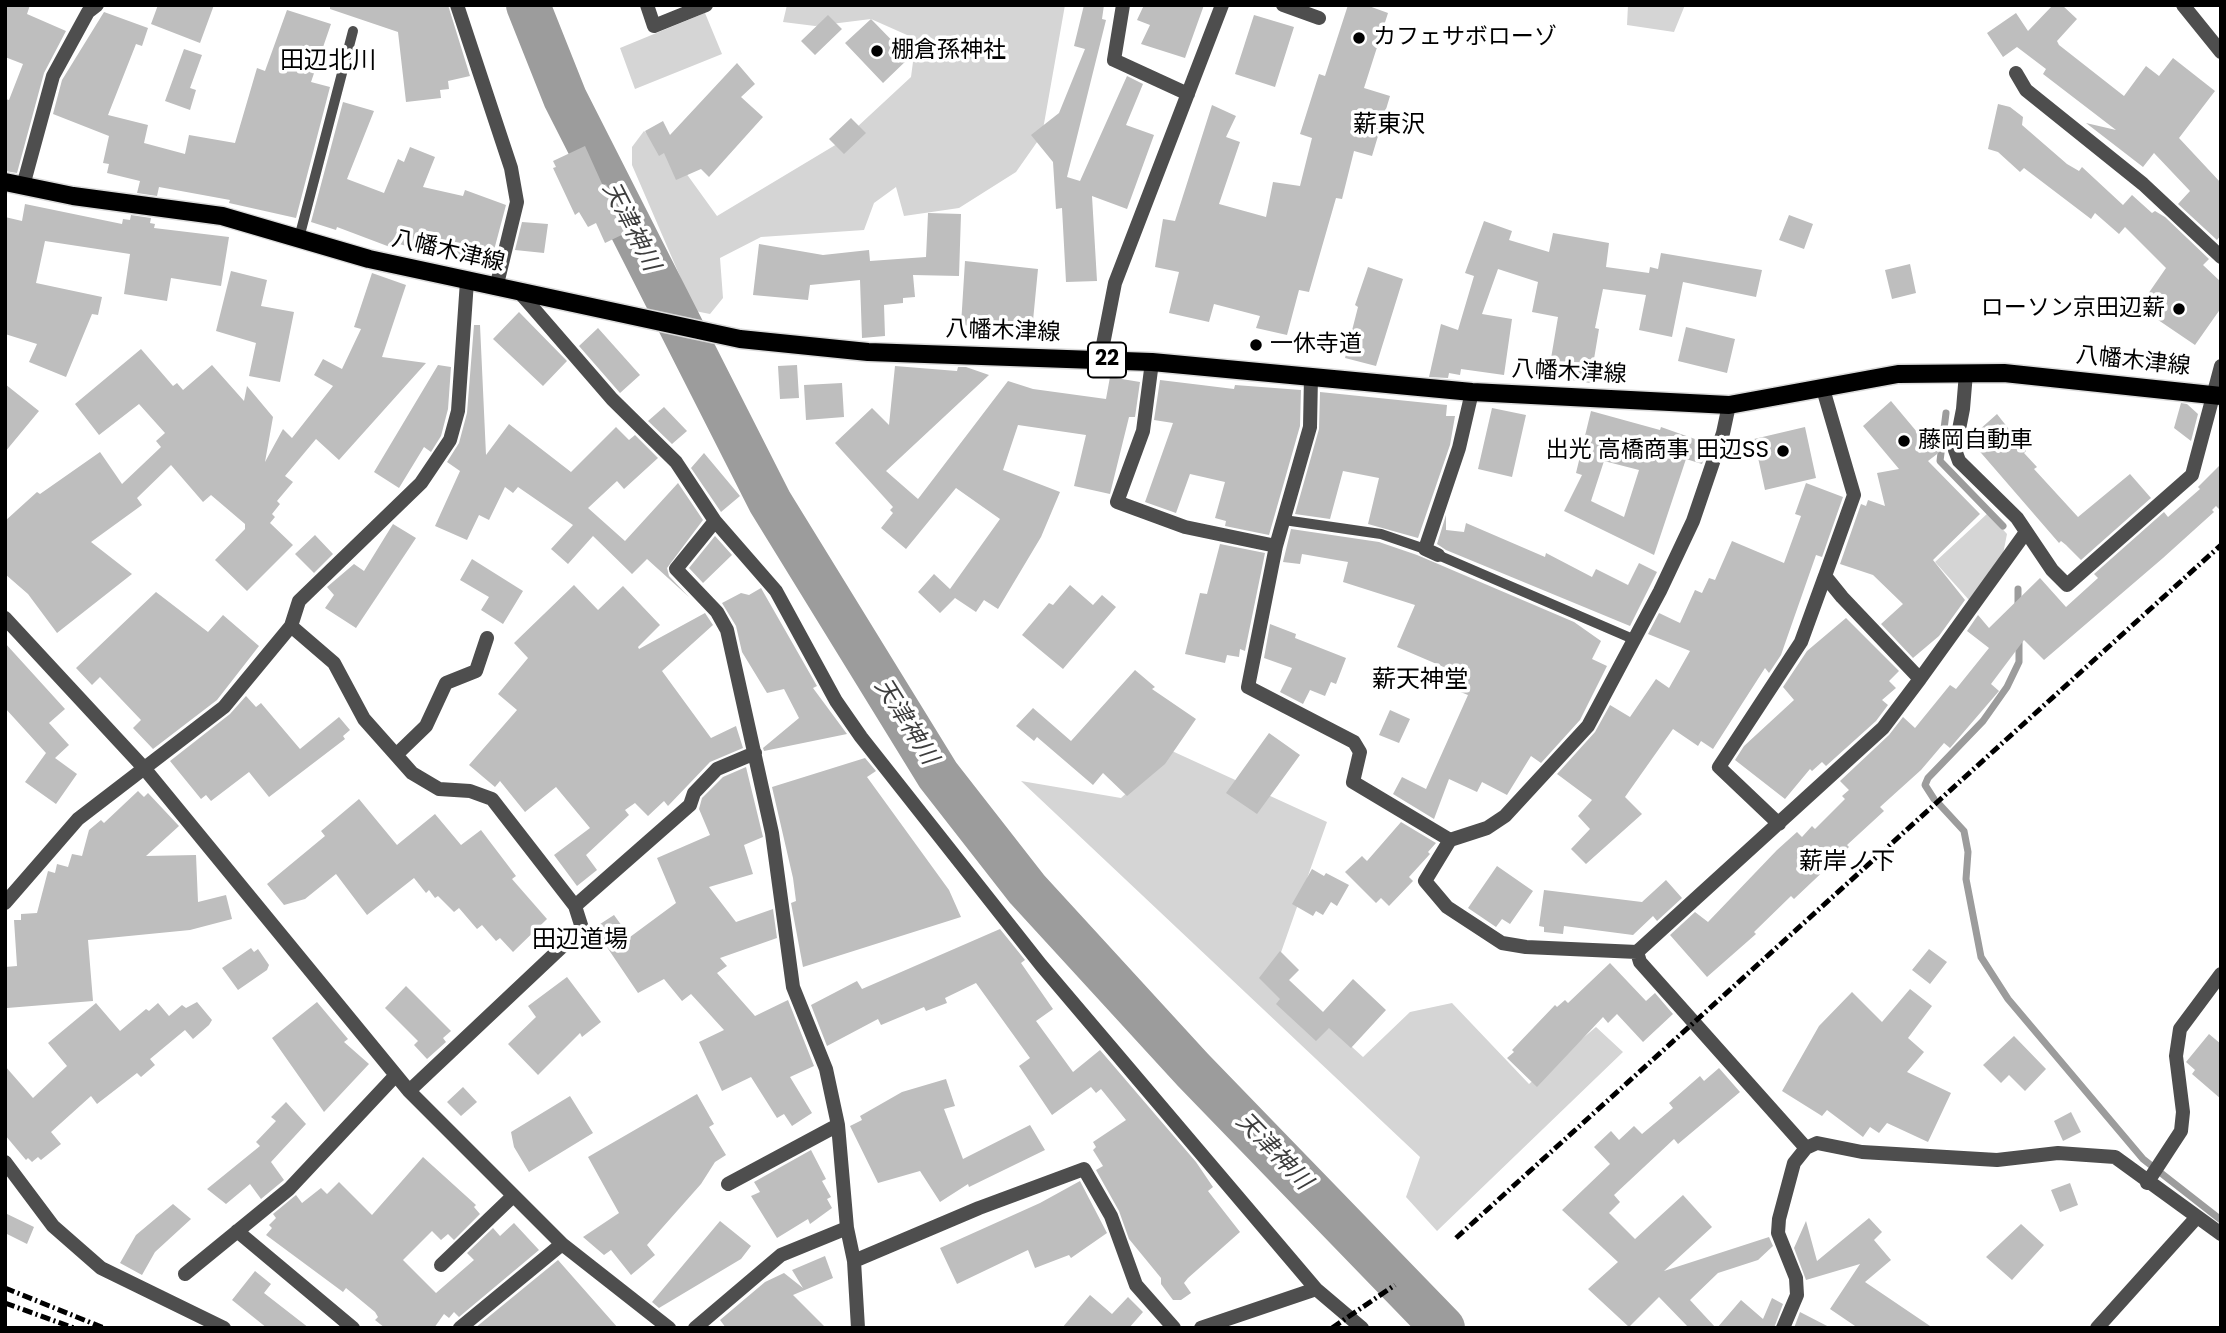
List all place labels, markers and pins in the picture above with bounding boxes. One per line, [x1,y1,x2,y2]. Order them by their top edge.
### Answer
place label: カフェサボローゾ [1373,24,1557,52]
marker: カフェサボローゾ [1351,30,1367,46]
place label: 棚倉孫神社 [891,37,1006,65]
marker: 棚倉孫神社 [869,43,885,59]
place label: ローソン京田辺薪 [1981,295,2165,323]
marker: ローソン京田辺薪 [2171,301,2187,317]
place label: 一休寺道 [1270,331,1362,359]
marker: 一休寺道 [1248,337,1264,353]
place label: 藤岡自動車 [1918,427,2033,455]
marker: 藤岡自動車 [1896,433,1912,449]
place label: 出光 高橋商事 田辺SS [1546,437,1769,465]
marker: 出光 高橋商事 田辺SS [1775,443,1791,459]

